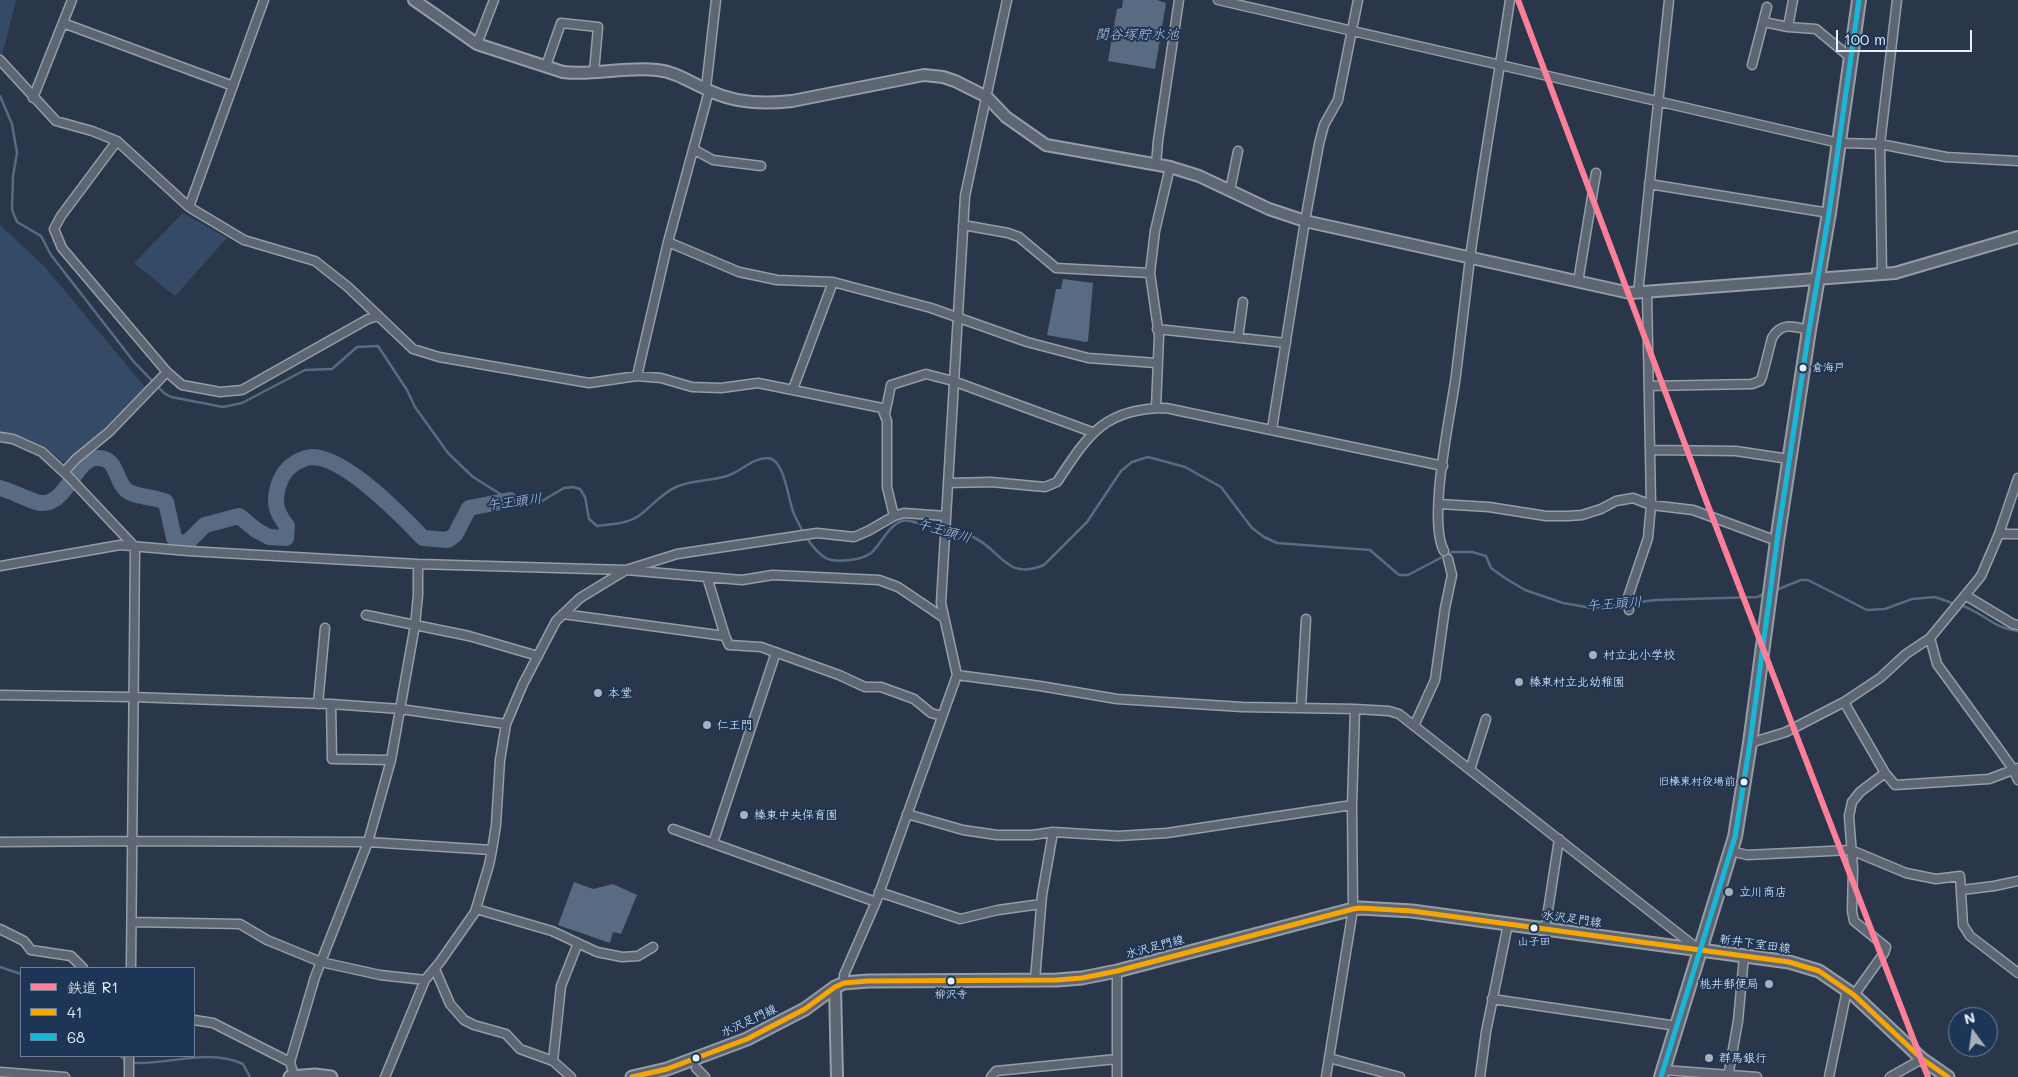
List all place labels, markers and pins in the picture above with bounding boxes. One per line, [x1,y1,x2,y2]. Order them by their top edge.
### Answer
place label: 倉海戸 [1812,361,1845,375]
marker: 倉海戸 [1798,363,1808,373]
place label: 村立北小学校 [1603,648,1675,662]
marker: 村立北小学校 [1587,649,1599,661]
place label: 榛東村立北幼稚園 [1529,675,1625,689]
marker: 榛東村立北幼稚園 [1513,676,1525,688]
place label: 本堂 [608,686,632,700]
marker: 本堂 [592,687,604,699]
place label: 仁王門 [717,718,753,732]
marker: 仁王門 [701,719,713,731]
place label: 旧榛東村役場前 [1658,775,1735,789]
marker: 旧榛東村役場前 [1739,777,1749,787]
place label: 榛東中央保育園 [754,808,838,822]
marker: 榛東中央保育園 [738,809,750,821]
place label: 立川商店 [1739,885,1787,899]
marker: 立川商店 [1723,886,1735,898]
marker: 山子田 [1529,923,1539,933]
place label: 山子田 [1518,935,1550,949]
marker: 柳沢寺 [946,976,956,986]
place label: 桃井郵便局 [1699,977,1759,991]
marker: 桃井郵便局 [1763,978,1775,990]
place label: 柳沢寺 [935,988,967,1002]
place label: 群馬銀行 [1719,1051,1767,1065]
marker: 群馬銀行 [1703,1052,1715,1064]
unlabelled marker [691,1053,701,1063]

